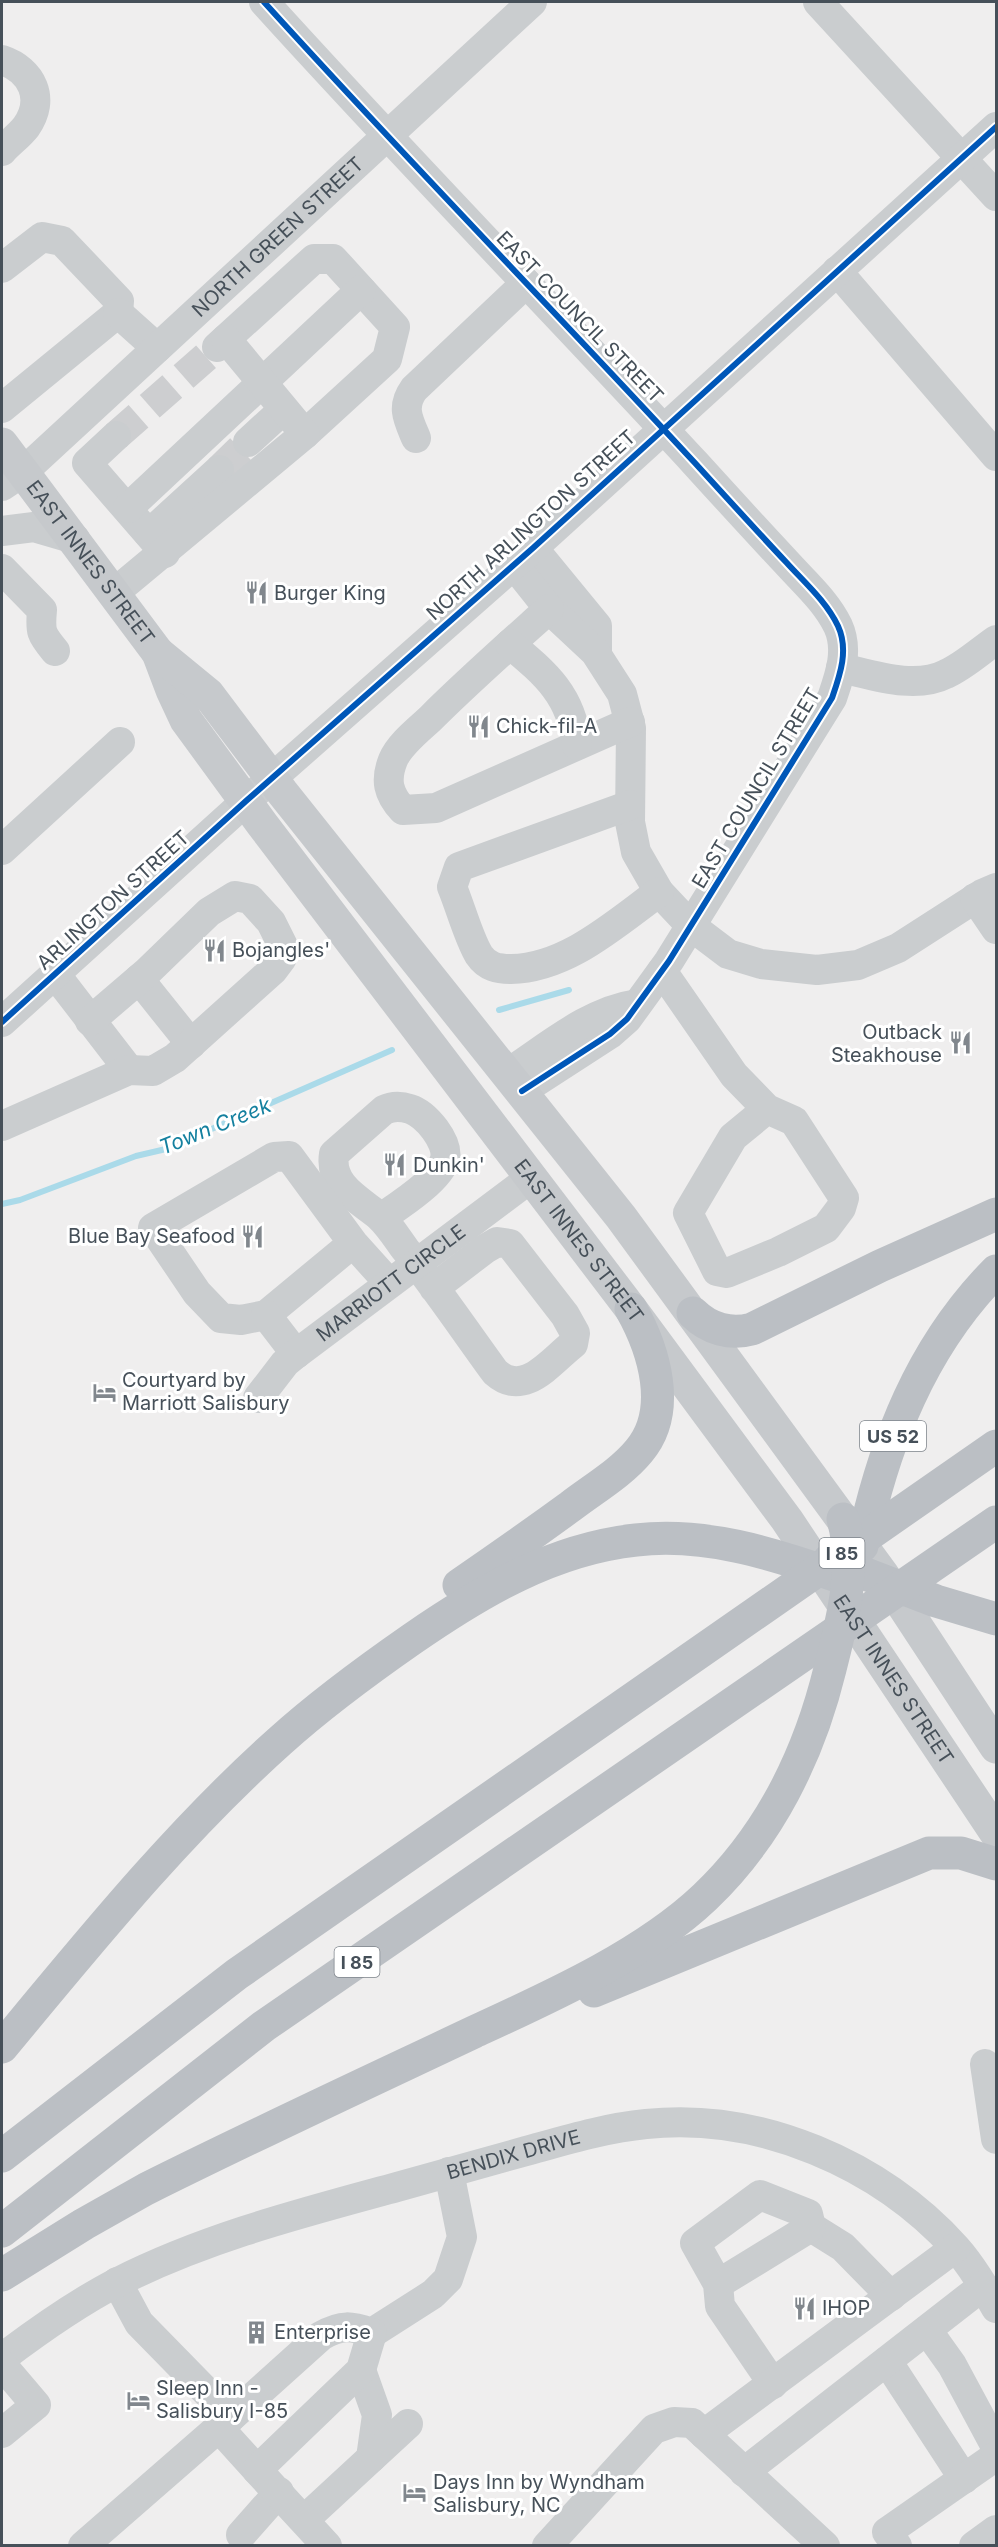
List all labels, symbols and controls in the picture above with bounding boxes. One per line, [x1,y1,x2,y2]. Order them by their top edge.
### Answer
street label: NORTH GREEN STREET [187,152,369,322]
street label: EAST COUNCIL STREET [492,226,668,408]
street label: NORTH ARLINGTON STREET [421,425,641,625]
street label: EAST INNES STREET [21,476,160,649]
restaurant icon: Burger King [243,580,269,606]
place label: Burger King [274,581,386,605]
street label: EAST COUNCIL STREET [687,683,825,893]
restaurant icon: Chick-fil-A [465,713,491,739]
place label: Chick-fil-A [496,714,598,738]
street label: ARLINGTON STREET [32,825,194,975]
restaurant icon: Bojangles' [201,937,227,963]
place label: Bojangles' [232,938,330,962]
place label: Outback Steakhouse [831,1020,942,1067]
restaurant icon: Outback Steakhouse [947,1030,973,1056]
water label: Town Creek [155,1092,275,1160]
restaurant icon: Dunkin' [382,1152,408,1178]
place label: Dunkin' [413,1153,485,1177]
street label: EAST INNES STREET [509,1154,649,1327]
street label: MARRIOTT CIRCLE [312,1219,470,1346]
restaurant icon: Blue Bay Seafood [240,1223,266,1249]
place label: Blue Bay Seafood [68,1224,235,1248]
place label: Courtyard by Marriott Salisbury [122,1368,290,1415]
hotel icon: Courtyard by Marriott Salisbury [91,1379,117,1405]
road number: US 52 [860,1421,926,1451]
road number: I 85 [820,1538,864,1568]
street label: EAST INNES STREET [828,1590,959,1769]
road number: I 85 [334,1947,380,1977]
street label: BENDIX DRIVE [444,2125,583,2185]
restaurant icon: IHOP [791,2295,817,2321]
place label: IHOP [822,2296,870,2320]
building icon: Enterprise [243,2319,269,2345]
place label: Enterprise [274,2320,371,2344]
place label: Sleep Inn - Salisbury I-85 [156,2376,288,2423]
hotel icon: Sleep Inn - Salisbury I-85 [125,2387,151,2413]
place label: Days Inn by Wyndham Salisbury, NC [433,2470,645,2517]
hotel icon: Days Inn by Wyndham Salisbury, NC [402,2480,428,2506]

